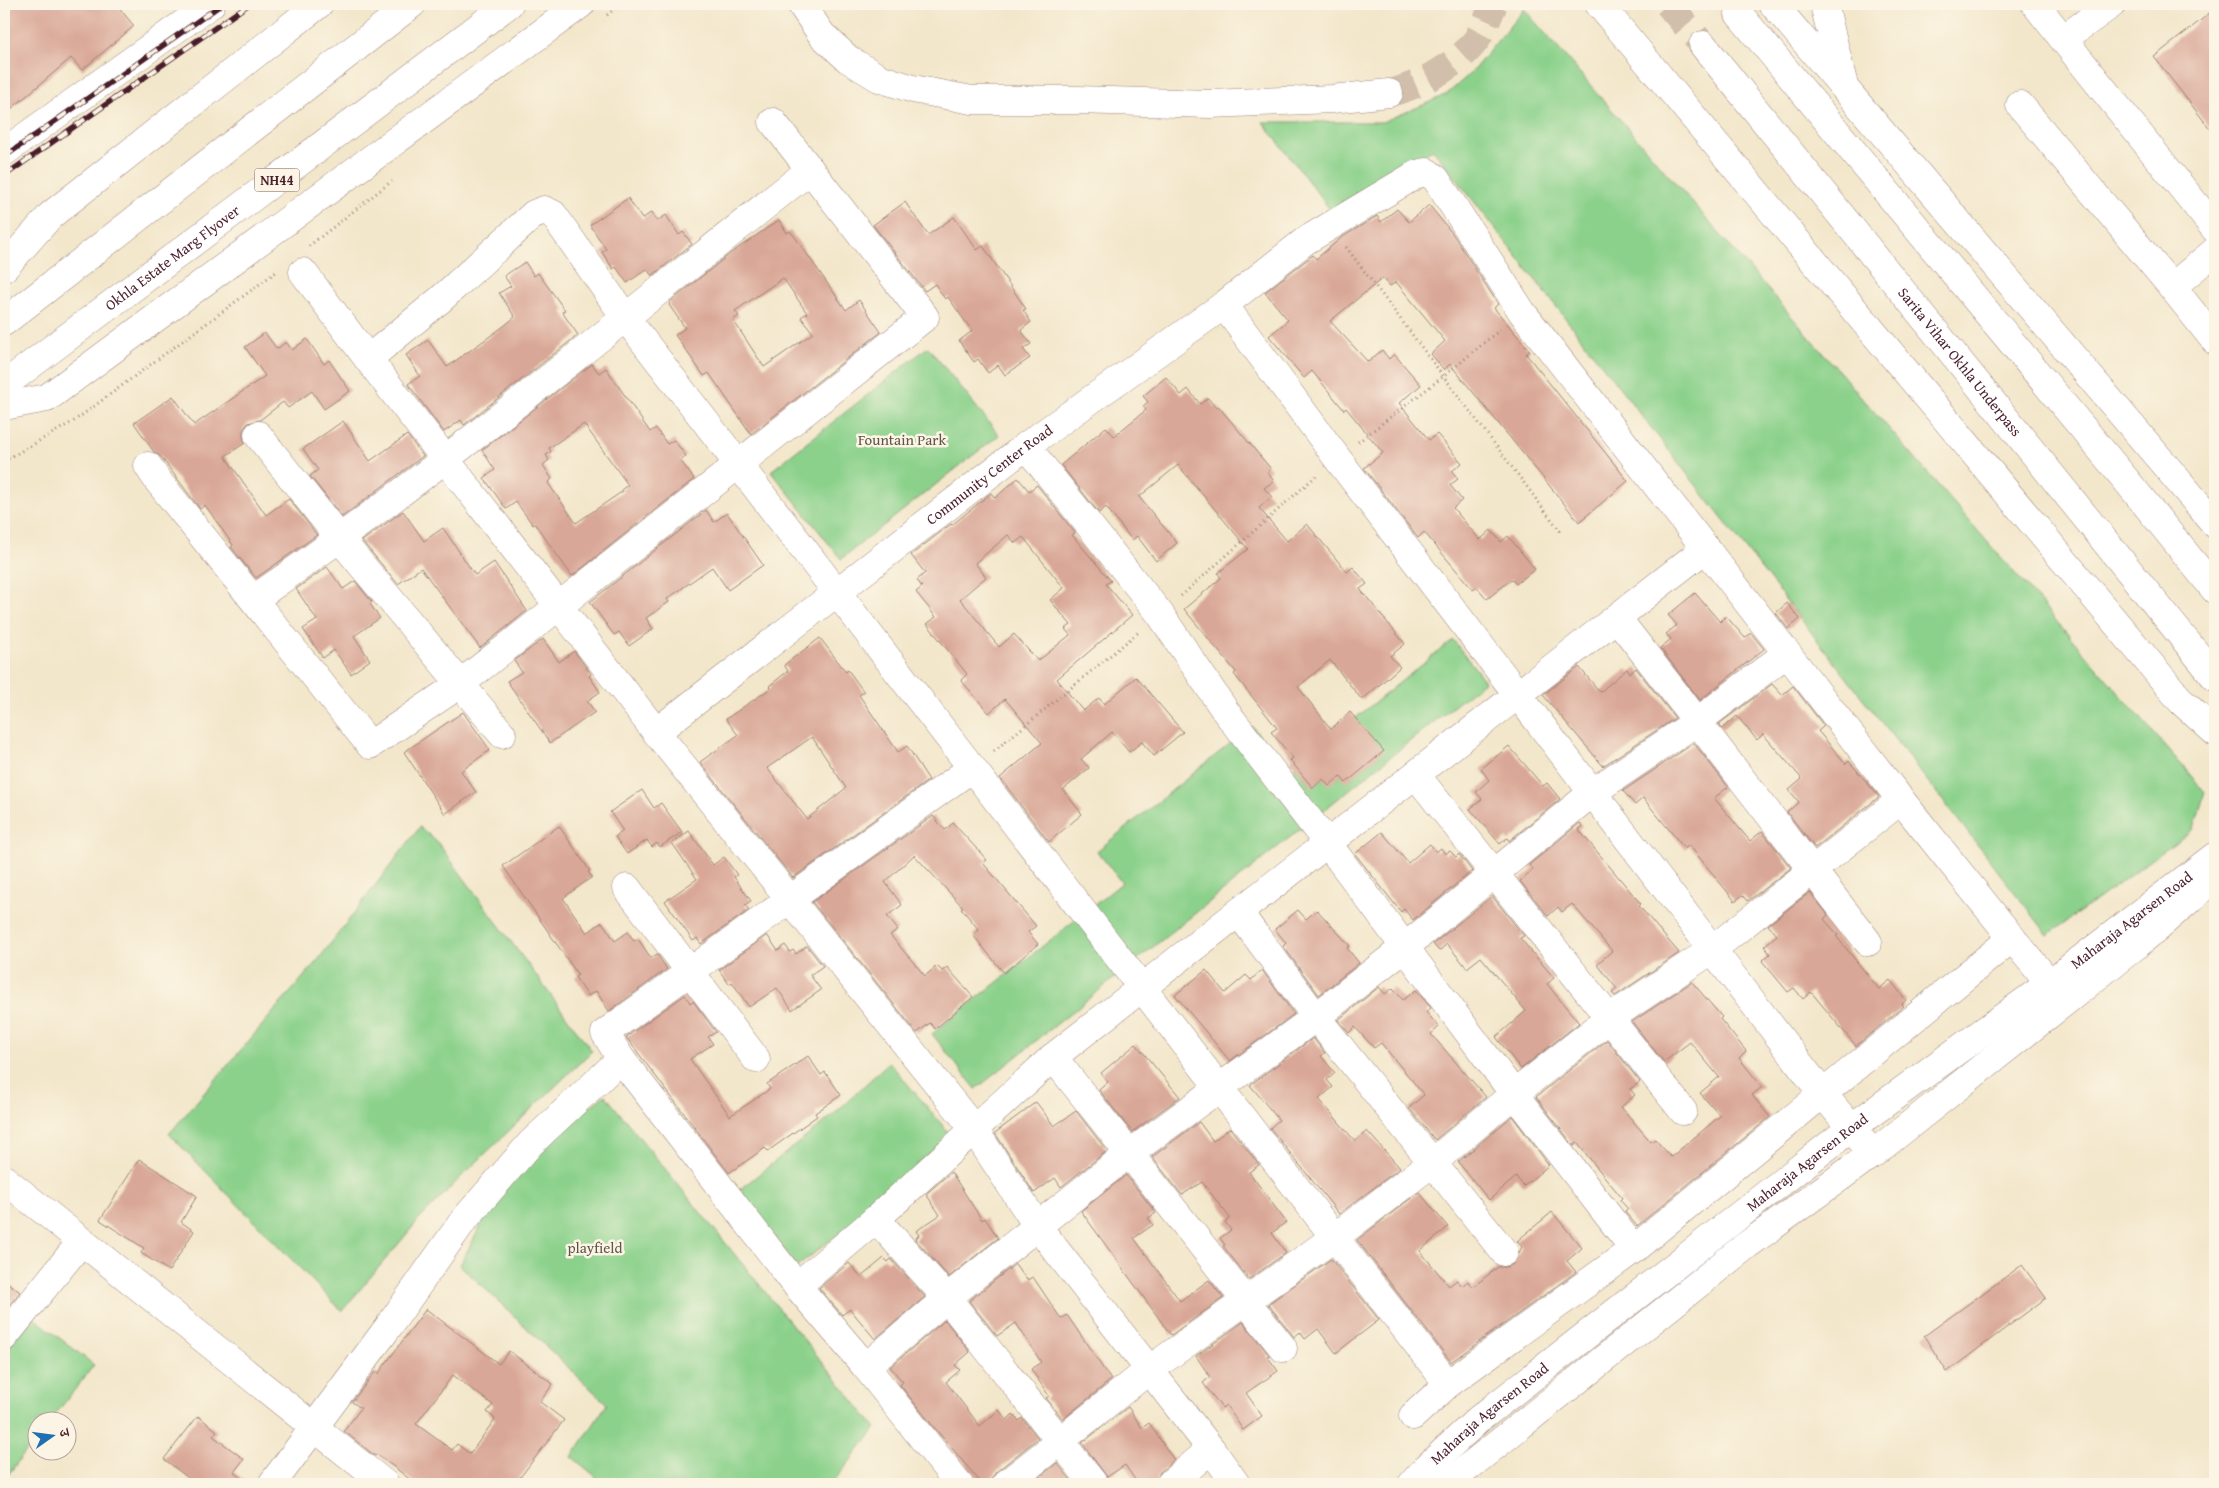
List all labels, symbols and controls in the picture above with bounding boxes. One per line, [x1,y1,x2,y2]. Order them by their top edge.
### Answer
road number: NH44 [254,168,300,192]
street label: Okhla Estate Marg Flyover [100,200,244,315]
street label: Sarita Vihar Okhla Underpass [1893,283,2027,441]
street label: Community Center Road [921,419,1057,530]
park label: Fountain Park [858,429,946,450]
street label: Maharaja Agarsen Road [2066,866,2197,973]
street label: Maharaja Agarsen Road [1742,1108,1872,1216]
park label: playfield [567,1237,623,1258]
street label: Maharaja Agarsen Road [1425,1357,1553,1469]
north arrow [28,1410,78,1460]
text: उ [54,1426,75,1440]

